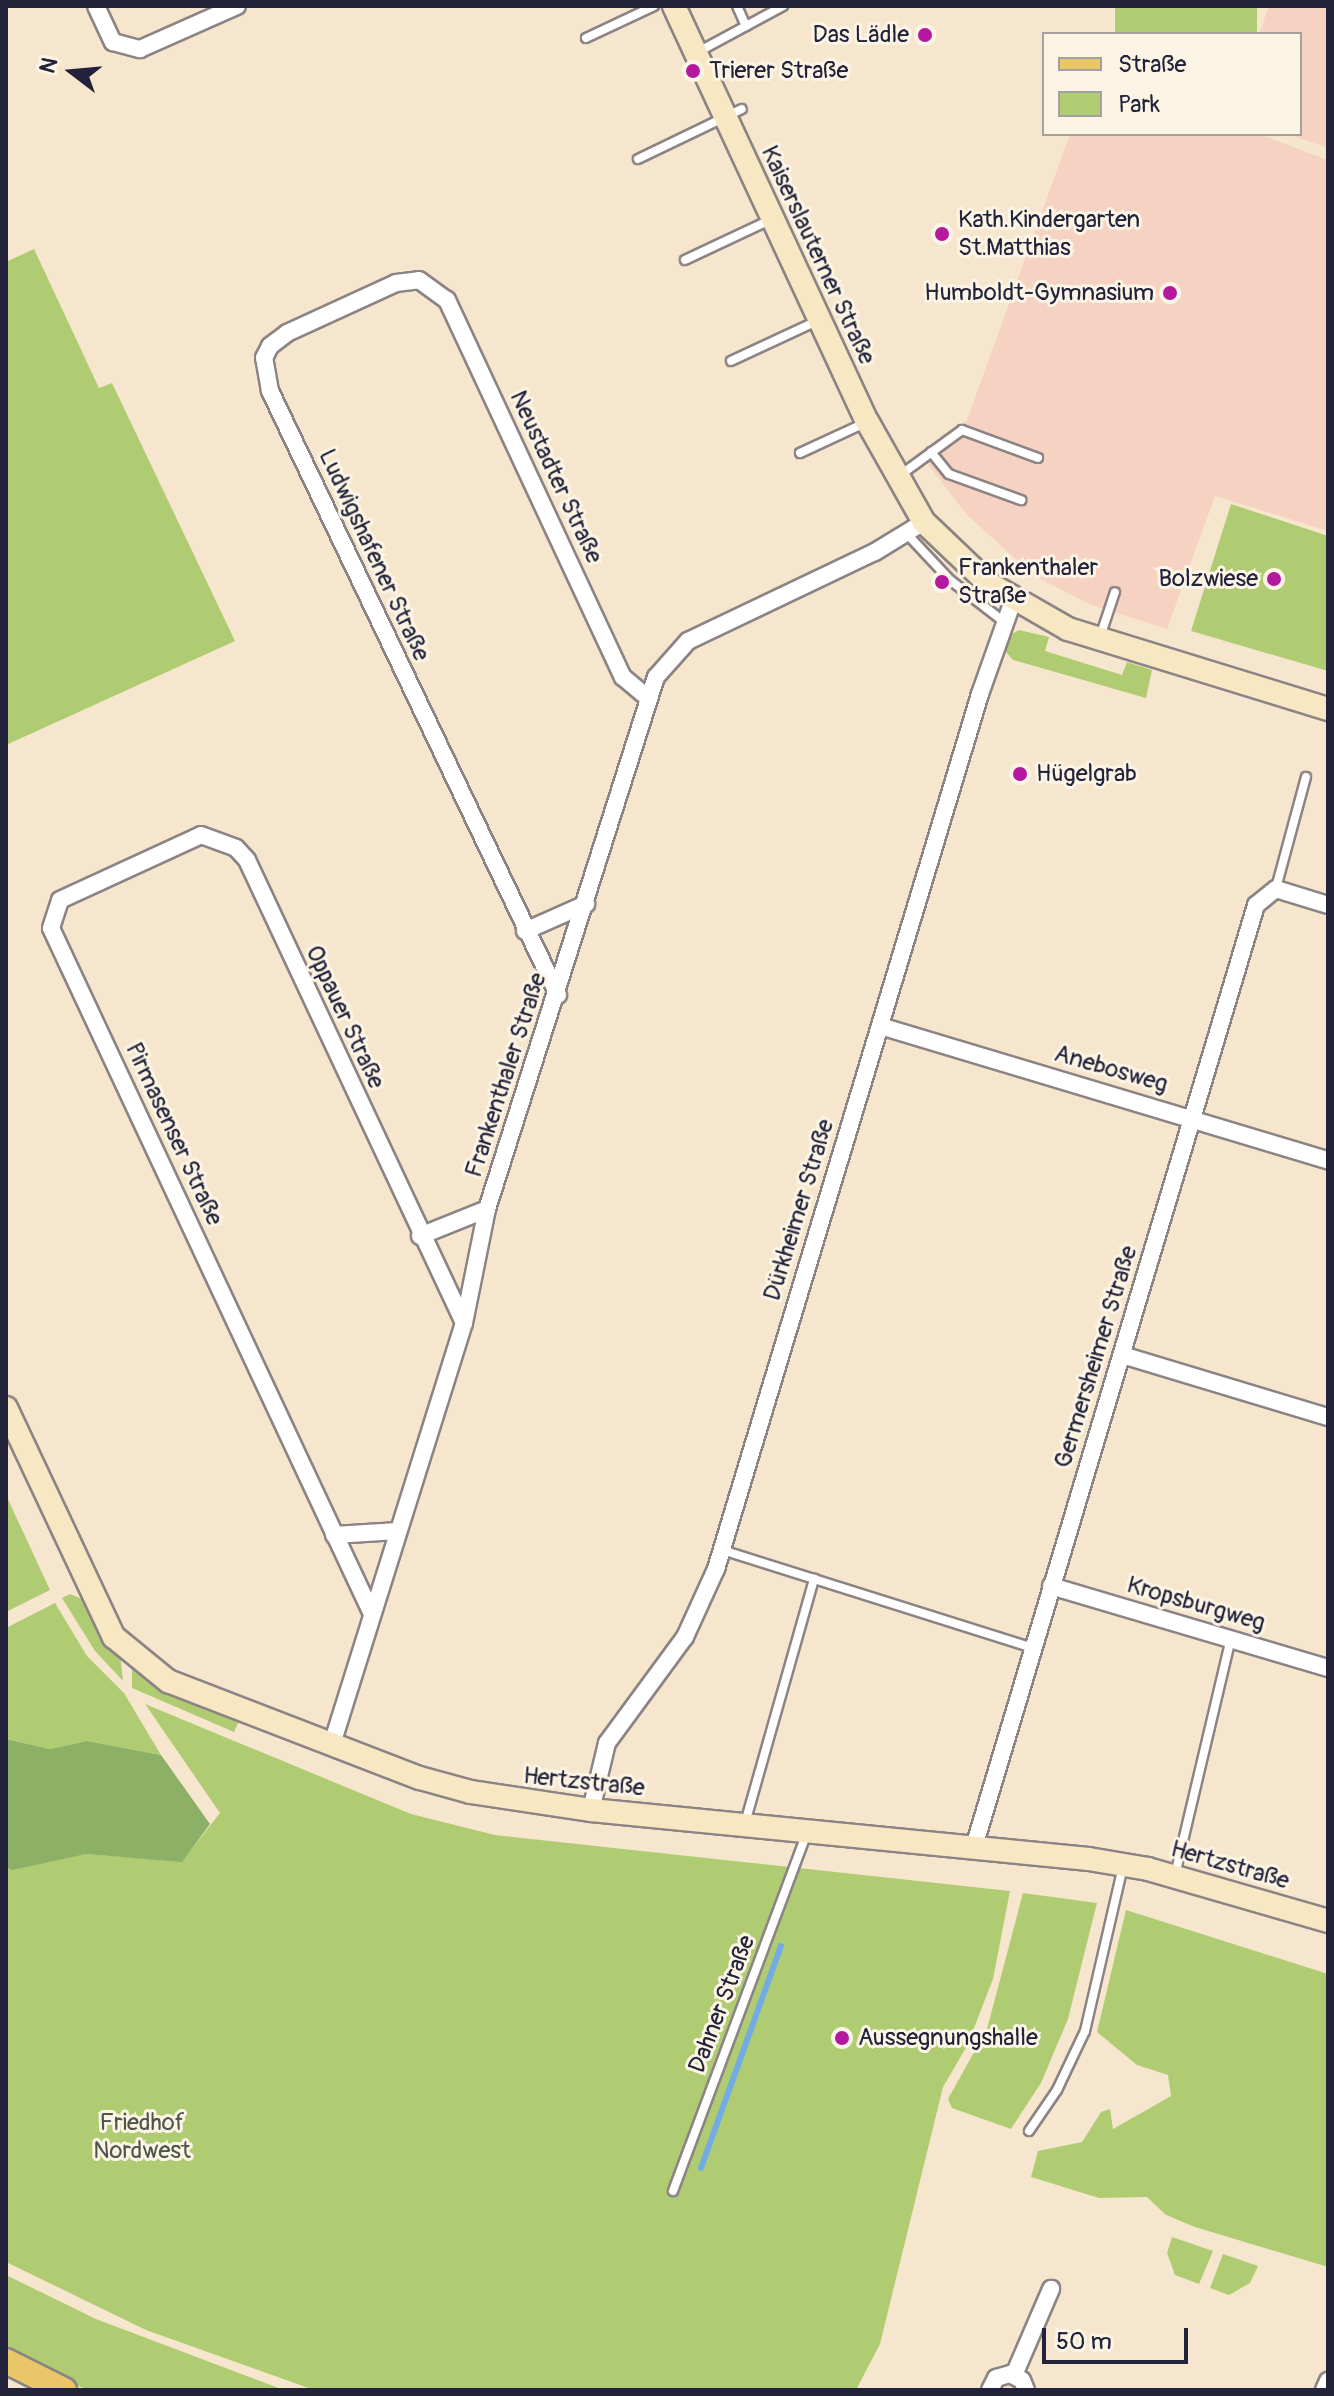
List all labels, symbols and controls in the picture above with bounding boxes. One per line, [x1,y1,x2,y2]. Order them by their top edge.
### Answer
place label: Das Lädle [813,21,909,49]
marker: Das Lädle [916,26,934,44]
north arrow [32,32,112,112]
legend [1042,32,1302,136]
text: Straße [1118,50,1186,79]
text: N [33,54,64,76]
place label: Trierer Straße [709,57,848,85]
marker: Trierer Straße [684,62,702,80]
text: Park [1118,90,1160,119]
street label: Kaiserslauterner Straße [755,141,881,369]
place label: Kath.Kindergarten St.Matthias [958,206,1140,262]
marker: Kath.Kindergarten St.Matthias [933,225,951,243]
place label: Humboldt-Gymnasium [924,279,1154,307]
marker: Humboldt-Gymnasium [1161,284,1179,302]
street label: Neustadter Straße [503,386,609,568]
street label: Ludwigshafener Straße [312,445,436,665]
place label: Frankenthaler Straße [958,554,1098,610]
place label: Bolzwiese [1158,565,1258,593]
marker: Bolzwiese [1265,570,1283,588]
marker: Frankenthaler Straße [933,573,951,591]
place label: Hügelgrab [1036,760,1137,788]
marker: Hügelgrab [1011,765,1029,783]
street label: Oppauer Straße [299,941,391,1093]
street label: Frankenthaler Straße [459,969,553,1181]
street label: Pirmasenser Straße [119,1038,229,1230]
street label: Anebosweg [1051,1039,1171,1099]
street label: Dürkheimer Straße [758,1116,840,1304]
street label: Germersheimer Straße [1048,1242,1144,1472]
street label: Kropsburgweg [1124,1571,1268,1637]
street label: Hertzstraße [522,1761,646,1803]
street label: Hertzstraße [1167,1834,1293,1896]
street label: Dahner Straße [683,1931,761,2077]
place label: Aussegnungshalle [858,2024,1038,2052]
marker: Aussegnungshalle [833,2029,851,2047]
park label: Friedhof Nordwest [93,2109,191,2165]
scale bar [1046,2312,1192,2362]
text: 50 m [1056,2327,1112,2356]

